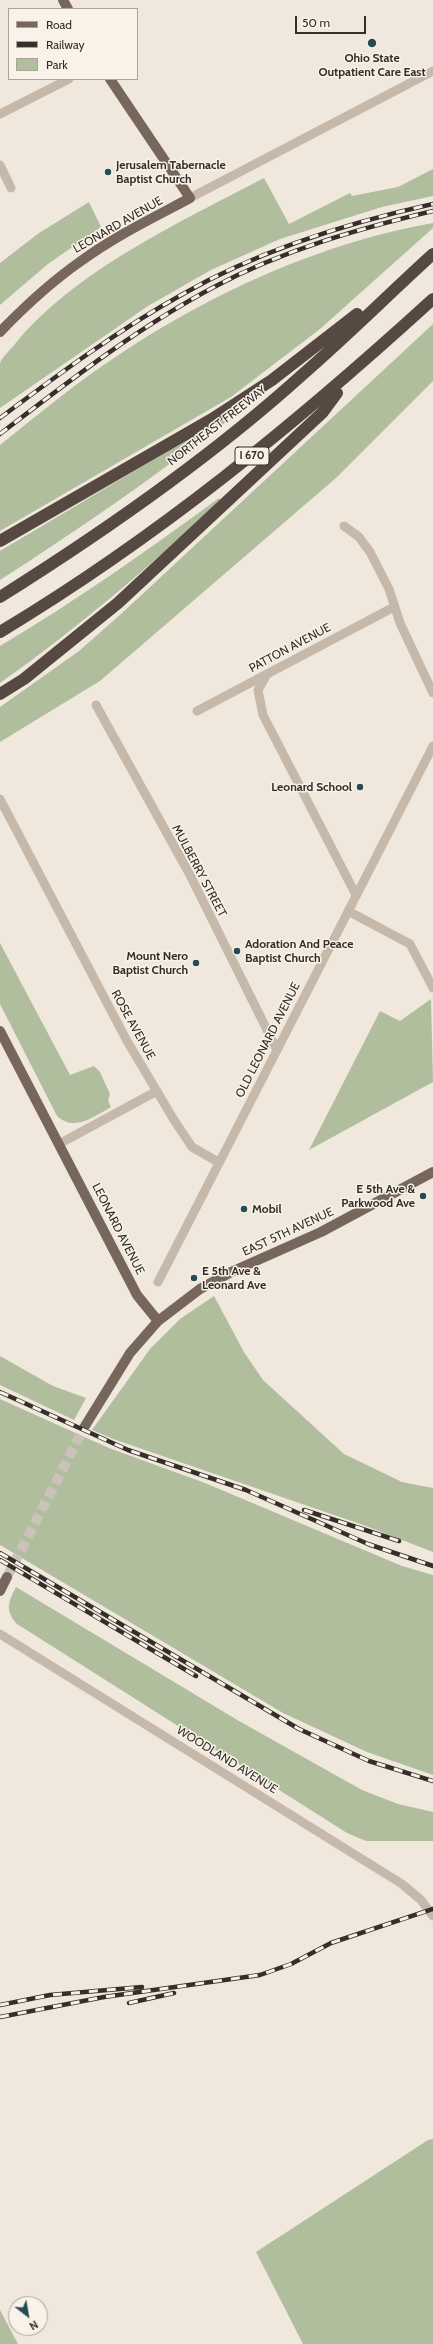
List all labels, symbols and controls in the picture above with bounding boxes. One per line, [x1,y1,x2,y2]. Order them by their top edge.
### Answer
legend [8,8,138,80]
scale bar [297,8,368,34]
text: 50 m [302,15,330,30]
text: Road [46,17,72,32]
text: Railway [46,37,84,52]
marker: Ohio State Outpatient Care East [366,37,378,49]
place label: Ohio State Outpatient Care East [318,51,426,79]
text: Park [46,57,68,72]
place label: Jerusalem Tabernacle Baptist Church [116,158,226,186]
marker: Jerusalem Tabernacle Baptist Church [103,167,113,177]
street label: LEONARD AVENUE [71,194,165,256]
street label: NORTHEAST FREEWAY [165,383,269,469]
road number: I 670 [235,447,269,465]
street label: PATTON AVENUE [247,620,333,676]
place label: Leonard School [271,780,352,794]
marker: Leonard School [355,782,365,792]
street label: MULBERRY STREET [169,822,229,920]
place label: Adoration And Peace Baptist Church [245,937,353,965]
marker: Adoration And Peace Baptist Church [232,946,242,956]
place label: Mount Nero Baptist Church [112,949,188,977]
marker: Mount Nero Baptist Church [191,958,201,968]
street label: OLD LEONARD AVENUE [233,980,303,1100]
street label: ROSE AVENUE [108,988,158,1062]
street label: LEONARD AVENUE [89,1181,147,1277]
place label: E 5th Ave & Parkwood Ave [341,1182,415,1210]
marker: E 5th Ave & Parkwood Ave [418,1191,428,1201]
place label: Mobil [252,1202,282,1216]
marker: Mobil [239,1204,249,1214]
street label: EAST 5TH AVENUE [240,1205,336,1259]
place label: E 5th Ave & Leonard Ave [202,1264,266,1292]
marker: E 5th Ave & Leonard Ave [189,1273,199,1283]
street label: WOODLAND AVENUE [174,1723,280,1797]
north arrow [8,2296,48,2336]
text: N [27,2317,41,2333]

